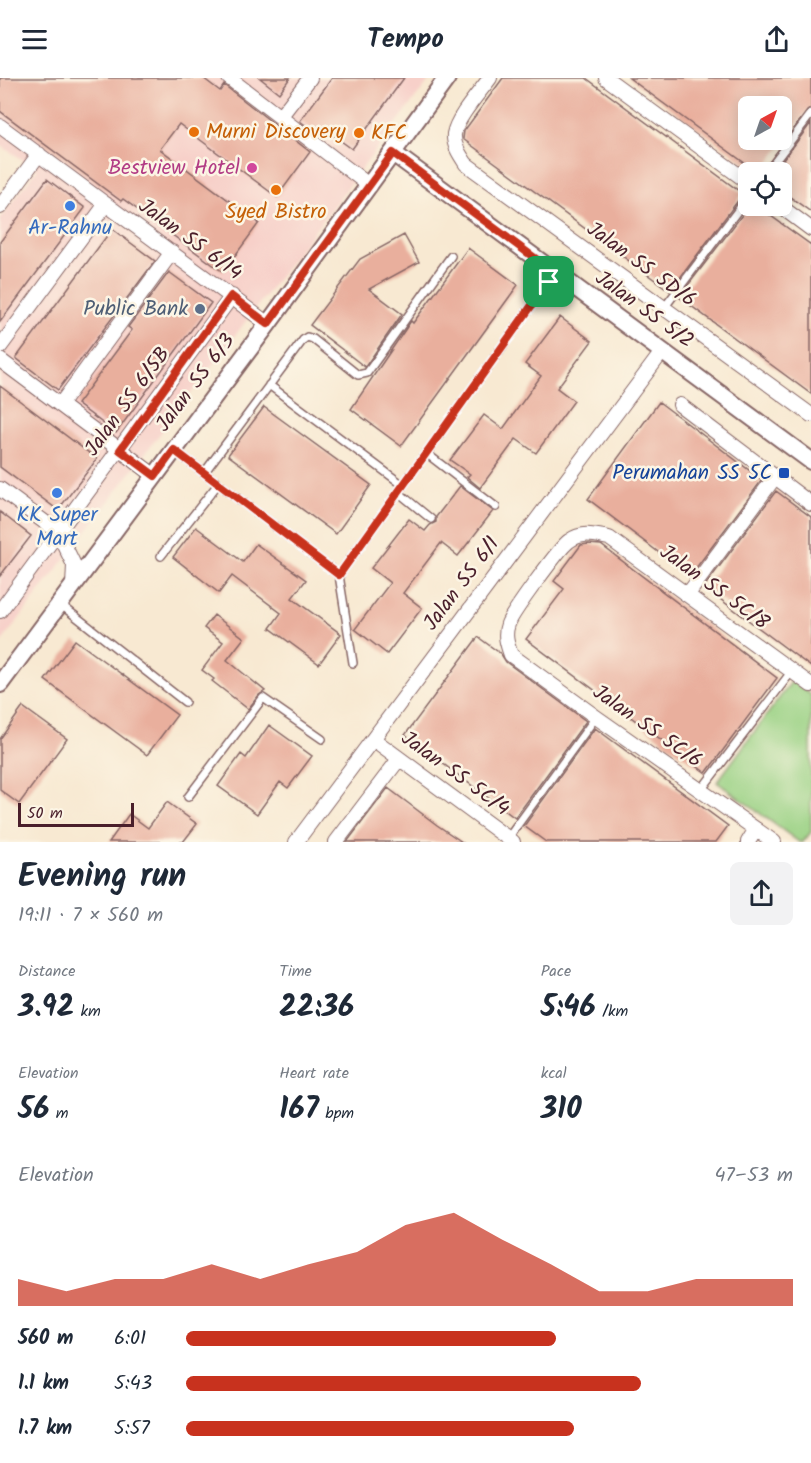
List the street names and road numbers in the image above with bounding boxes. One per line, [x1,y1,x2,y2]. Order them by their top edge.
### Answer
street label: Jalan SS 6/14 [131,191,249,289]
street label: Jalan SS 5D/6 [579,214,703,316]
street label: Jalan SS 5/2 [587,263,701,357]
street label: Jalan SS 6/3 [148,327,244,439]
street label: Jalan SS 6/5B [77,340,179,464]
street label: Jalan SS 6/1 [416,530,508,638]
street label: Jalan SS 5C/8 [652,537,776,639]
street label: Jalan SS 5C/6 [585,677,709,777]
street label: Jalan SS 5C/4 [394,723,516,825]

